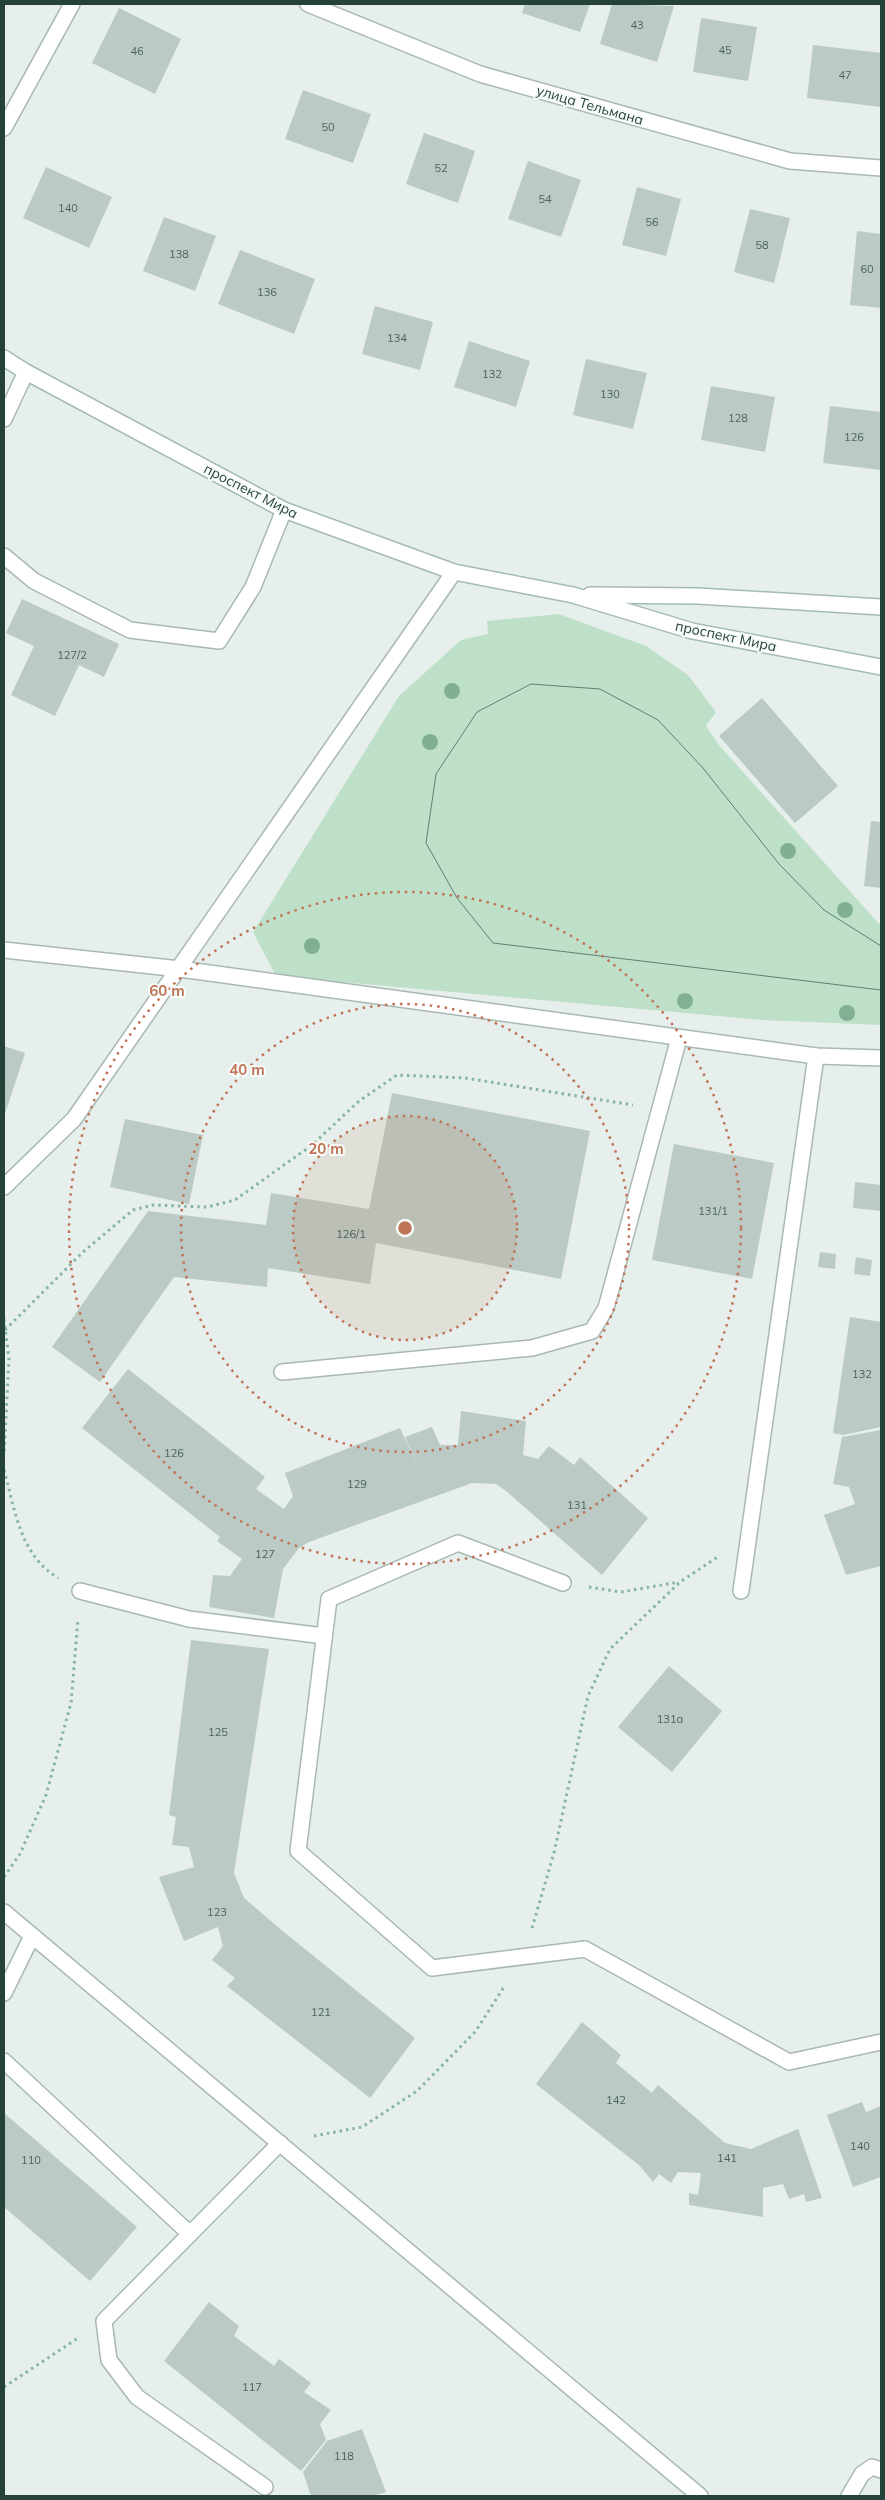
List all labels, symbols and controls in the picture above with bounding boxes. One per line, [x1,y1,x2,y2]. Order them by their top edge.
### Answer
house number: 43 [630,18,644,32]
house number: 45 [718,43,732,57]
house number: 46 [130,44,144,58]
house number: 47 [838,68,852,82]
street label: улица Тельмана [534,81,646,129]
house number: 50 [321,120,335,134]
house number: 52 [434,161,448,175]
house number: 54 [538,192,552,206]
house number: 140 [58,201,78,215]
house number: 56 [645,215,659,229]
house number: 58 [755,238,769,252]
house number: 138 [169,247,189,261]
house number: 60 [860,262,874,276]
house number: 136 [257,285,277,299]
house number: 134 [387,331,407,345]
house number: 132 [482,367,502,381]
house number: 130 [600,387,620,401]
house number: 128 [728,411,748,425]
house number: 126 [844,430,864,444]
street label: проспект Мира [201,460,301,522]
street label: проспект Мира [674,616,778,656]
house number: 127/2 [57,648,87,662]
text: 60 m [149,981,185,1000]
text: 40 m [229,1060,265,1079]
text: 20 m [308,1139,344,1158]
house number: 131/1 [698,1204,728,1218]
centre of rings [396,1219,414,1237]
house number: 126/1 [336,1227,366,1241]
house number: 132 [852,1367,872,1381]
house number: 126 [164,1446,184,1460]
house number: 129 [347,1477,367,1491]
house number: 131 [567,1498,587,1512]
house number: 127 [255,1547,275,1561]
house number: 131а [657,1712,683,1726]
house number: 125 [208,1725,228,1739]
house number: 123 [207,1905,227,1919]
house number: 121 [311,2005,331,2019]
house number: 142 [606,2093,626,2107]
house number: 140 [850,2139,870,2153]
house number: 141 [717,2151,737,2165]
house number: 110 [21,2153,41,2167]
house number: 117 [242,2380,262,2394]
house number: 118 [334,2449,354,2463]

